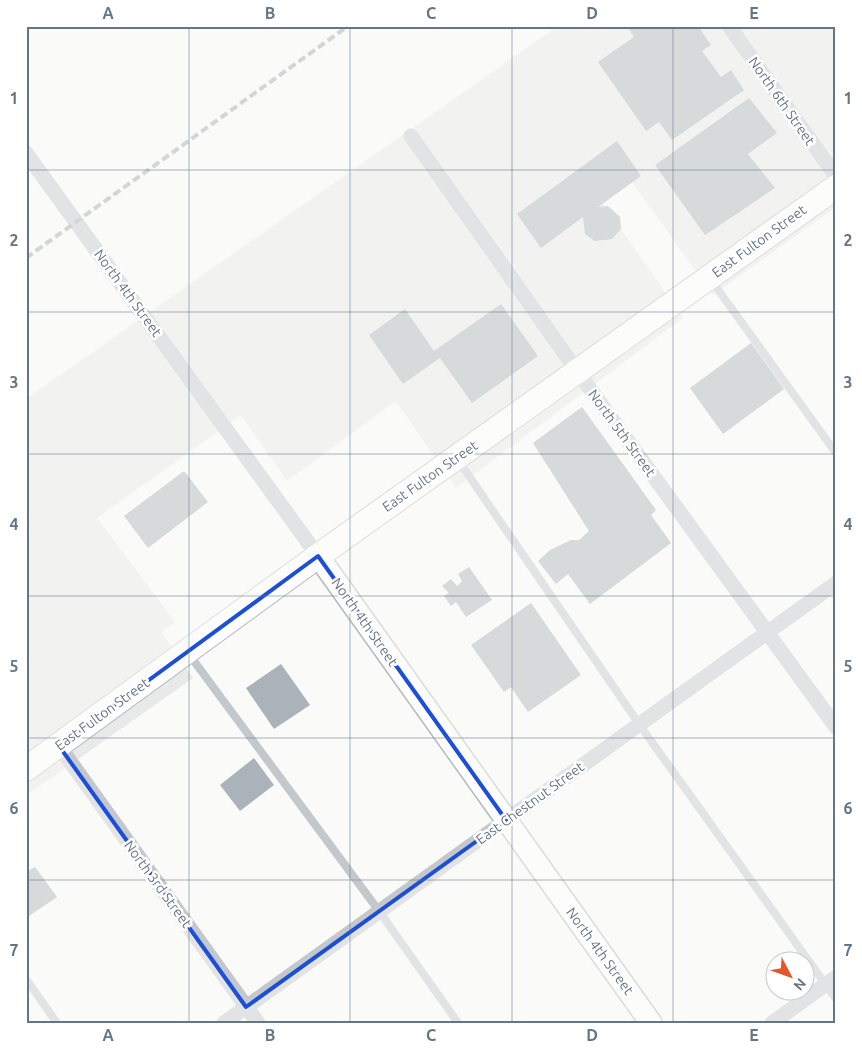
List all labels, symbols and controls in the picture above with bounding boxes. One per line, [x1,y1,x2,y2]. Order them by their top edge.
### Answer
text: A [102,4,114,22]
text: B [265,4,275,22]
text: C [426,4,436,22]
text: D [586,4,598,22]
text: E [749,4,759,22]
street label: North 6th Street [746,54,819,149]
text: 1 [9,89,19,107]
text: 1 [843,89,853,107]
street label: East Fulton Street [709,201,810,281]
text: 2 [9,231,19,249]
text: 2 [843,231,853,249]
street label: North 4th Street [91,246,165,340]
text: 3 [9,373,19,391]
text: 3 [843,373,853,391]
street label: North 5th Street [585,386,659,480]
street label: East Fulton Street [379,437,481,515]
text: 4 [9,515,19,533]
text: 4 [843,515,853,533]
street label: North 4th Street [329,575,402,670]
text: 5 [9,657,19,675]
text: 5 [843,657,853,675]
street label: East Fulton Street [52,674,153,754]
street label: East Chestnut Street [473,758,587,848]
text: 6 [9,799,19,817]
text: 6 [843,799,853,817]
street label: North 3rd Street [121,837,195,931]
street label: North 4th Street [563,904,637,998]
text: 7 [9,941,19,959]
text: 7 [843,941,853,959]
north arrow [764,952,814,1002]
text: N [790,975,809,994]
text: A [102,1026,114,1044]
text: B [265,1026,275,1044]
text: C [426,1026,436,1044]
text: D [586,1026,598,1044]
text: E [749,1026,759,1044]

